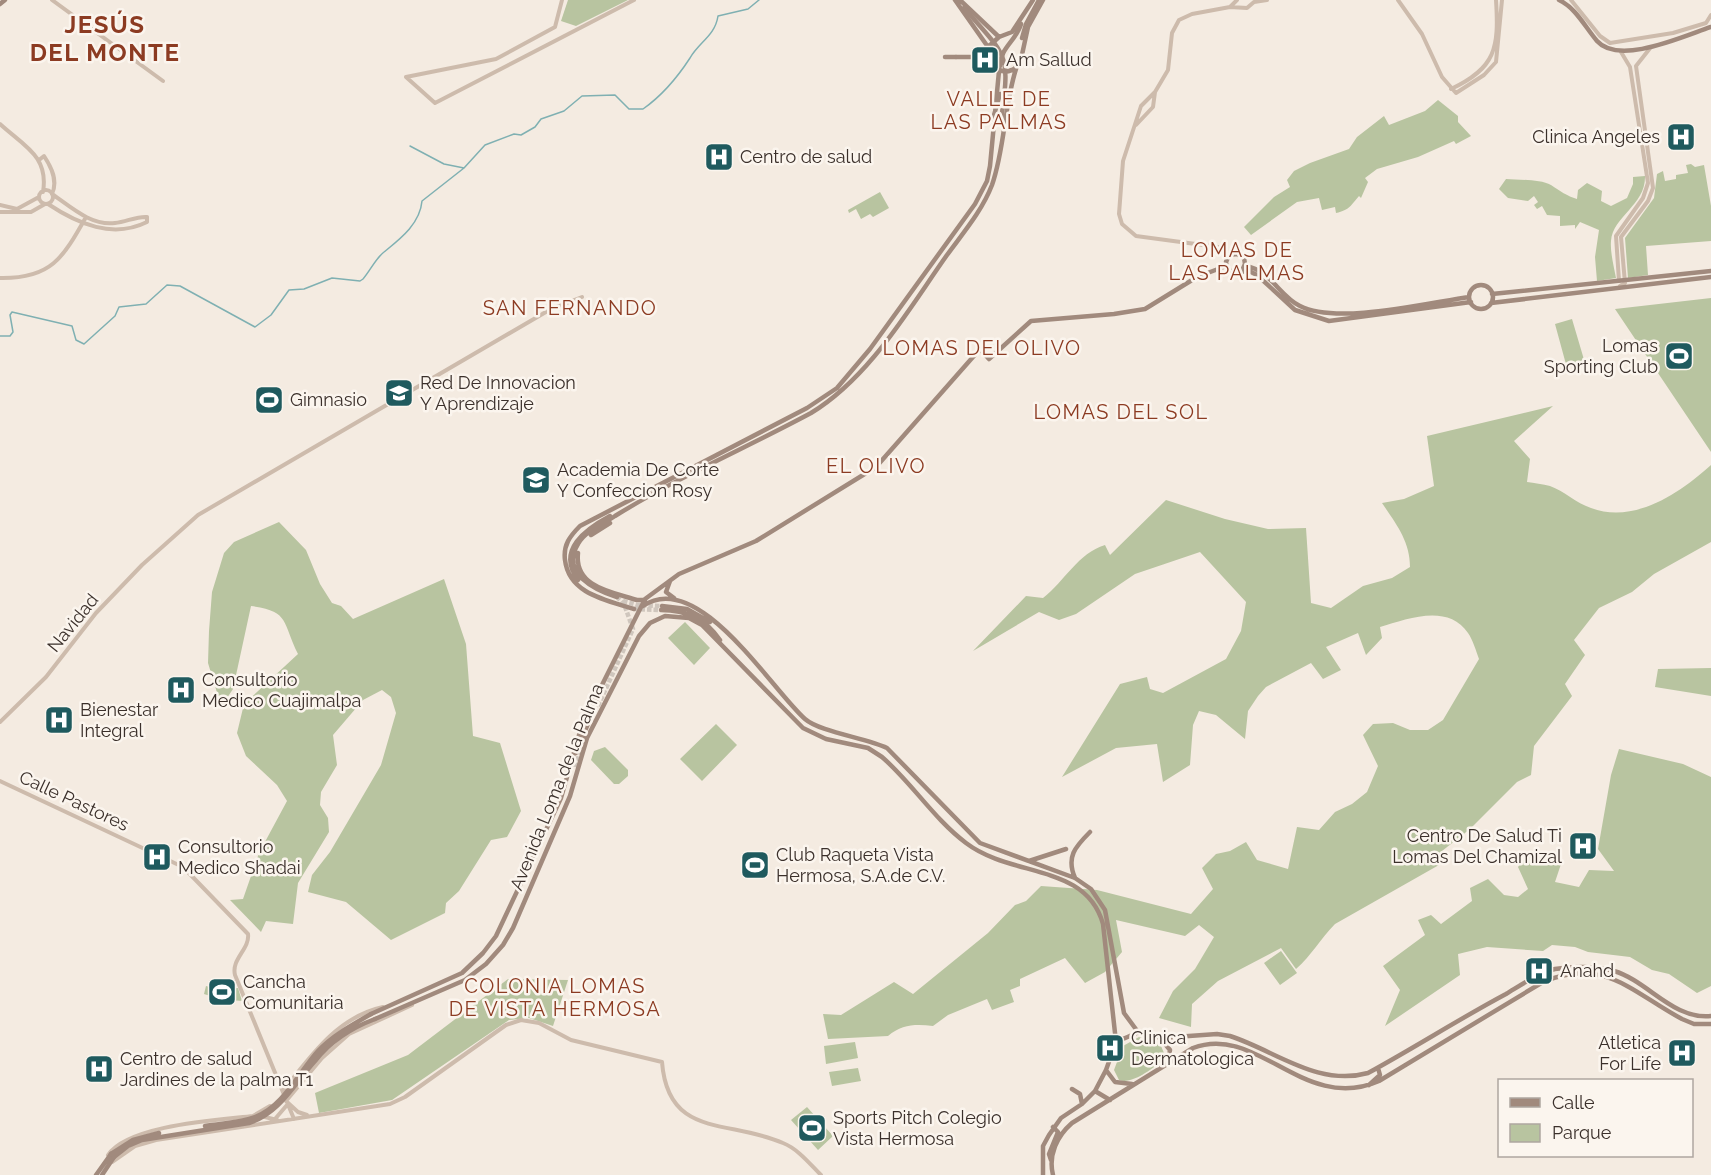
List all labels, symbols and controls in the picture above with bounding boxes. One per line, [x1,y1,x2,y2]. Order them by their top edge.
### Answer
district label: JESÚS DEL MONTE [30,10,180,67]
hospital icon: Am Sallud [969,44,1001,76]
place label: Am Sallud [1006,49,1092,70]
district label: VALLE DE LAS PALMAS [931,87,1067,134]
hospital icon: Clinica Angeles [1665,121,1697,153]
place label: Clinica Angeles [1532,126,1660,147]
hospital icon: Centro de salud [703,141,735,173]
place label: Centro de salud [740,146,872,167]
district label: LOMAS DE LAS PALMAS [1169,238,1305,285]
district label: SAN FERNANDO [483,296,657,320]
place label: Lomas Sporting Club [1544,335,1658,377]
district label: LOMAS DEL OLIVO [882,336,1082,360]
sports icon: Lomas Sporting Club [1663,340,1695,372]
place label: Red De Innovacion Y Aprendizaje [420,372,576,414]
school or university icon: Red De Innovacion Y Aprendizaje [383,377,415,409]
sports icon: Gimnasio [253,384,285,416]
place label: Gimnasio [290,389,367,410]
district label: LOMAS DEL SOL [1033,400,1209,424]
district label: EL OLIVO [826,454,926,478]
place label: Academia De Corte Y Confeccion Rosy [557,459,719,501]
school or university icon: Academia De Corte Y Confeccion Rosy [520,464,552,496]
street label: Navidad [43,589,102,656]
place label: Consultorio Medico Cuajimalpa [202,669,361,711]
hospital icon: Consultorio Medico Cuajimalpa [165,674,197,706]
street label: Avenida Loma de la Palma [505,680,608,893]
place label: Bienestar Integral [80,699,159,741]
hospital icon: Bienestar Integral [43,704,75,736]
street label: Calle Pastores [16,766,133,835]
place label: Centro De Salud Ti Lomas Del Chamizal [1392,825,1562,867]
hospital icon: Centro De Salud Ti Lomas Del Chamizal [1567,830,1599,862]
place label: Consultorio Medico Shadai [178,836,301,878]
hospital icon: Consultorio Medico Shadai [141,841,173,873]
place label: Club Raqueta Vista Hermosa, S.A.de C.V. [776,844,945,886]
sports icon: Club Raqueta Vista Hermosa, S.A.de C.V. [739,849,771,881]
hospital icon: Anahd [1523,955,1555,987]
place label: Anahd [1560,960,1614,981]
place label: Cancha Comunitaria [243,971,344,1013]
district label: COLONIA LOMAS DE VISTA HERMOSA [449,974,661,1021]
sports icon: Cancha Comunitaria [206,976,238,1008]
place label: Clinica Dermatologica [1131,1027,1254,1069]
hospital icon: Clinica Dermatologica [1094,1032,1126,1064]
place label: Atletica For Life [1598,1032,1661,1074]
hospital icon: Atletica For Life [1666,1037,1698,1069]
place label: Centro de salud Jardines de la palma T1 [120,1048,313,1090]
hospital icon: Centro de salud Jardines de la palma T1 [83,1053,115,1085]
legend [1498,1079,1693,1157]
text: Calle [1552,1092,1595,1113]
place label: Sports Pitch Colegio Vista Hermosa [833,1107,1002,1149]
sports icon: Sports Pitch Colegio Vista Hermosa [796,1112,828,1144]
text: Parque [1552,1122,1612,1143]

